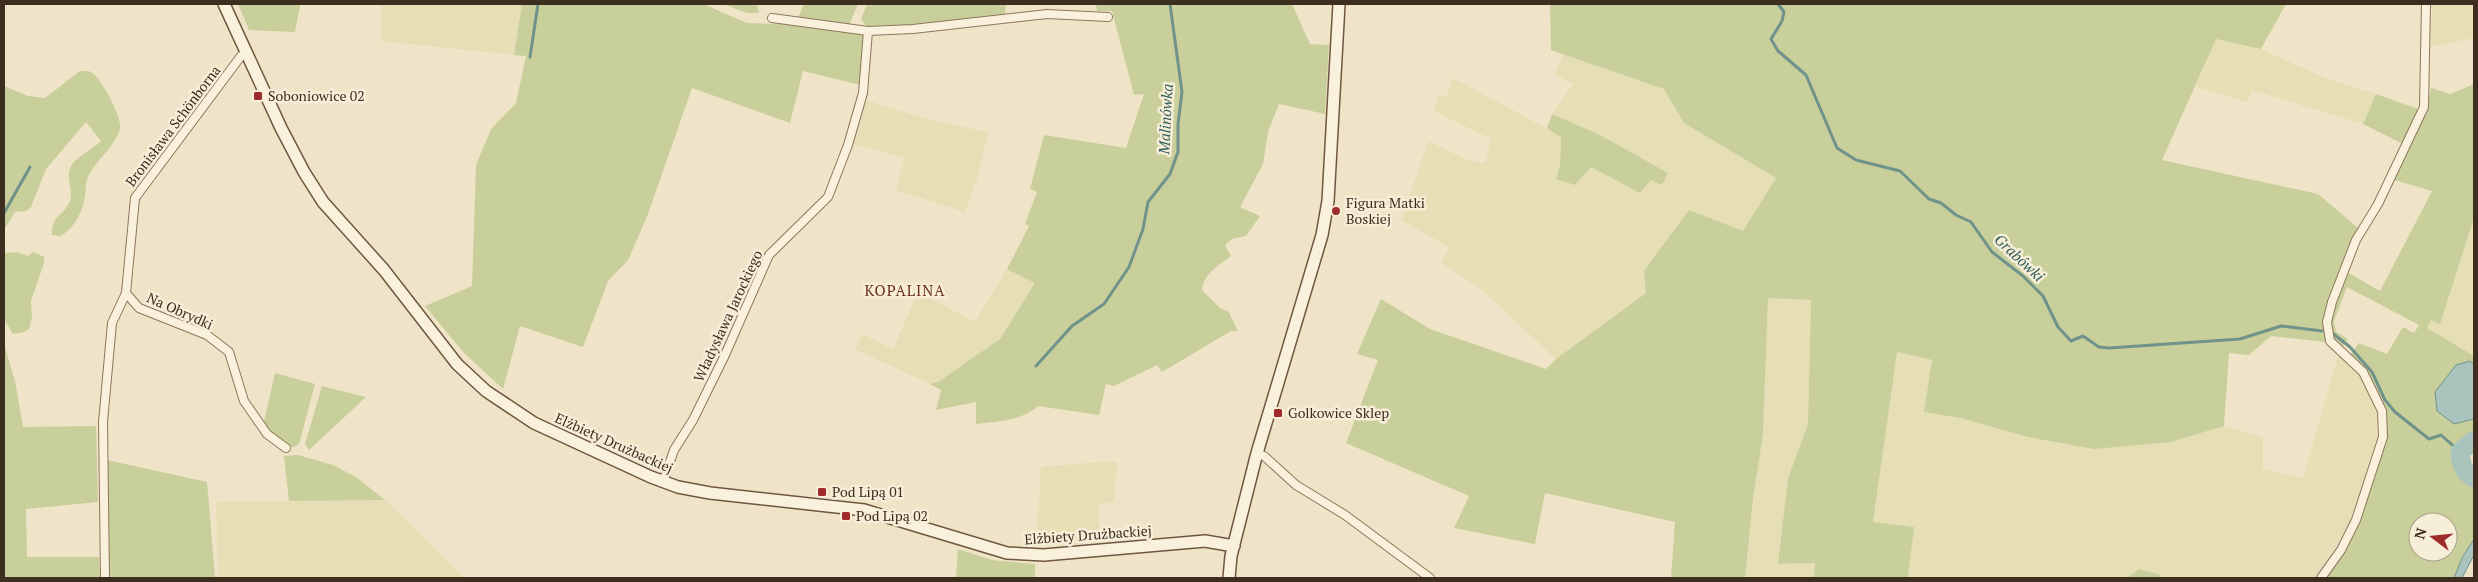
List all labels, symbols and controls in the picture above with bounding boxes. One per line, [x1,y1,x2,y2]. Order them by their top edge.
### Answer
street label: Bronisława Schönborna [121,61,224,190]
water label: Malinówka [1153,83,1177,156]
place label: Soboniowice 02 [268,86,365,105]
marker: Soboniowice 02 [252,90,264,102]
place label: Figura Matki Boskiej [1346,193,1425,228]
marker: Figura Matki Boskiej [1330,205,1342,217]
water label: Grabówki [1990,229,2049,286]
street label: Władysława Jarockiego [689,247,766,385]
district label: KOPALINA [864,280,946,300]
street label: Na Obrydki [144,288,216,334]
place label: Golkowice Sklep [1288,403,1389,422]
marker: Golkowice Sklep [1272,407,1284,419]
street label: Elżbiety Drużbackiej [552,408,676,477]
place label: Pod Lipą 01 [832,482,904,501]
marker: Pod Lipą 01 [816,486,828,498]
place label: Pod Lipą 02 [856,506,928,525]
marker: Pod Lipą 02 [840,510,852,522]
north arrow [2408,512,2458,562]
street label: Elżbiety Drużbackiej [1024,521,1152,548]
text: N [2409,525,2431,541]

